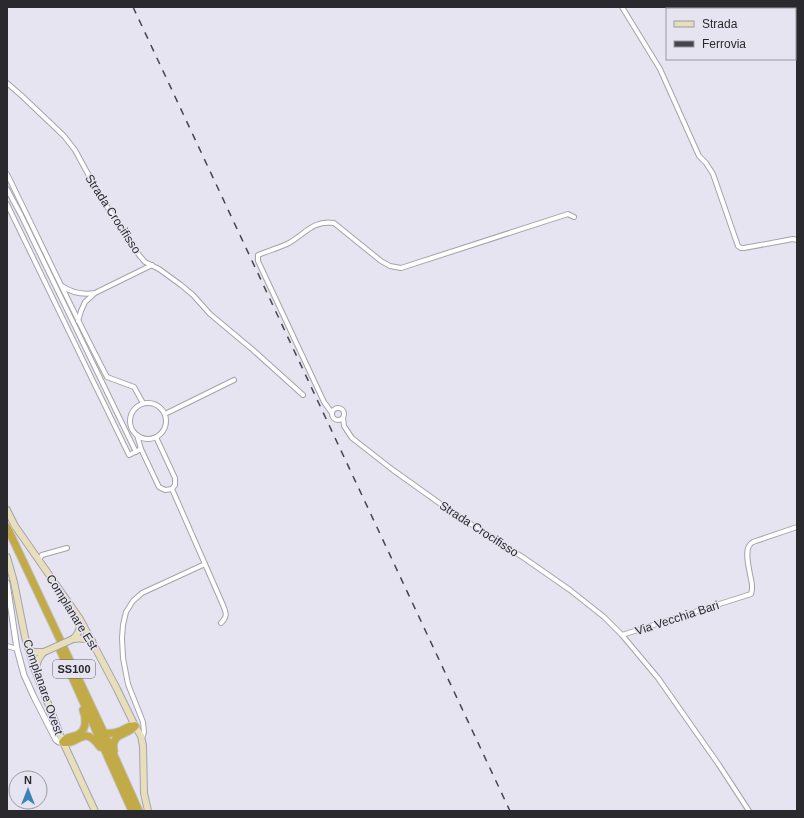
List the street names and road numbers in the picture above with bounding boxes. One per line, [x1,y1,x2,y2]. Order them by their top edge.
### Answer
street label: Strada Crocifisso [82,172,144,256]
street label: Strada Crocifisso [437,498,521,560]
street label: Complanare Est [43,572,101,653]
street label: Via Vecchia Bari [633,598,721,638]
street label: Complanare Ovest [20,637,66,737]
road number: SS100 [53,660,95,678]

